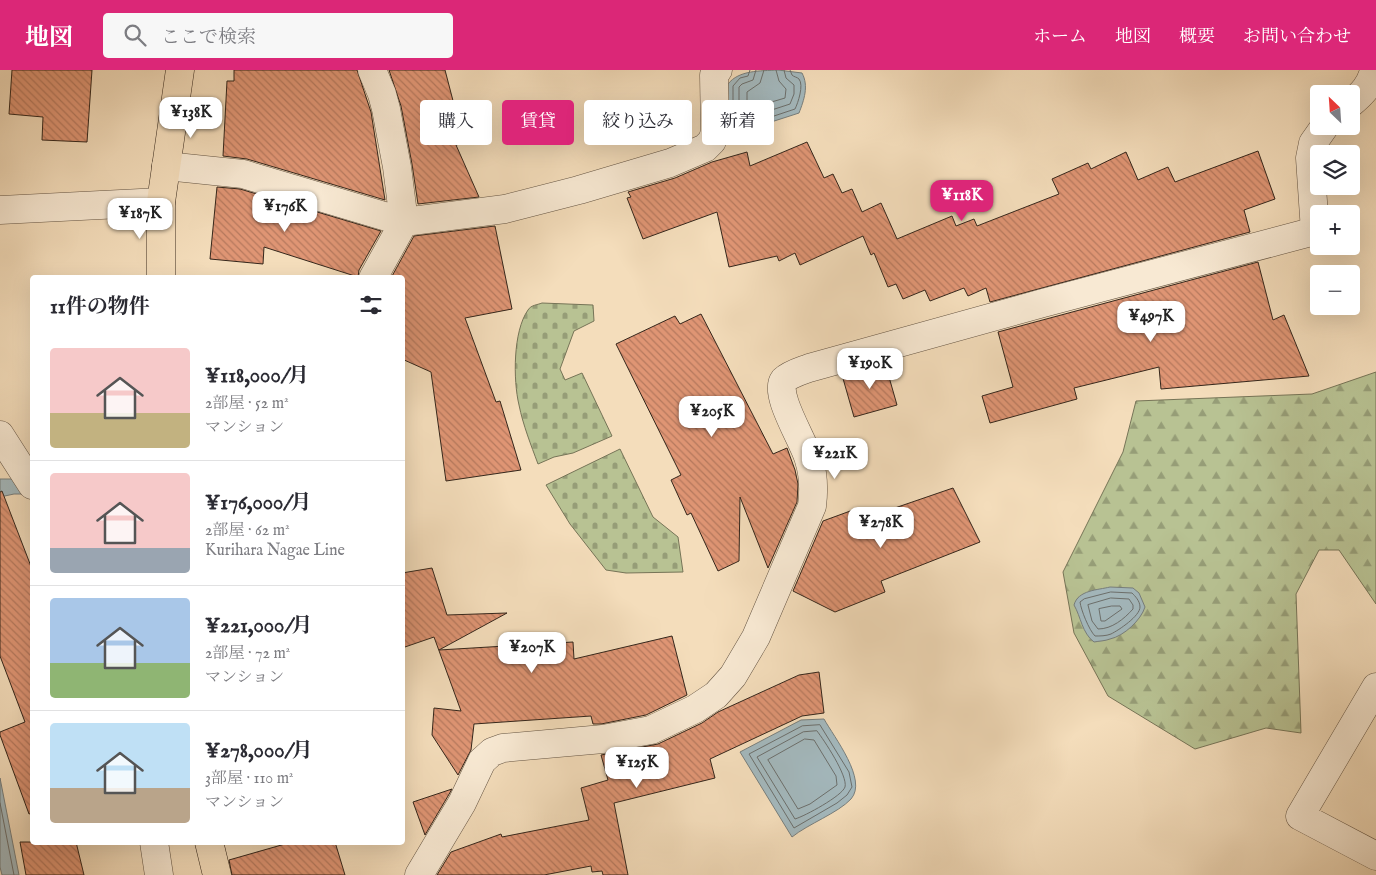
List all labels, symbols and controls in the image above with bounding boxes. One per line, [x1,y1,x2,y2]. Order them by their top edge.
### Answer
search box [103,13,453,58]
icon: search [121,21,149,49]
text: 地図 [25,23,73,54]
text: ここで検索 [161,26,256,50]
text: ホーム [1033,26,1087,49]
text: 地図 [1115,26,1151,49]
text: 概要 [1179,26,1215,49]
text: お問い合わせ [1243,26,1351,49]
north arrow [1310,85,1360,135]
map controls [1310,85,1360,315]
pin: ¥138K [156,97,226,139]
chip: 購入 [420,100,492,145]
chip: 賃貸 [502,100,574,145]
chip: 絞り込み [584,100,692,145]
chip: 新着 [702,100,774,145]
text: ¥138K [170,103,212,123]
button: layers [1310,145,1360,195]
pin: ¥118K [927,180,997,222]
text: ¥118K [941,186,983,206]
pin: ¥176K [250,190,320,233]
text: ¥176K [263,197,307,217]
pin: ¥187K [105,198,175,240]
text: ¥187K [119,204,161,224]
button: + [1310,205,1360,255]
button: − [1310,265,1360,315]
icon: filters [357,291,385,319]
text: 11件の物件 [50,294,150,321]
pin: ¥497K [1116,300,1186,343]
text: ¥497K [1128,307,1174,327]
pin: ¥190K [835,348,905,390]
text: ¥190K [848,354,892,374]
text: ¥118,000/月 [205,363,309,390]
icon: home [90,368,150,428]
text: 2部屋 · 52 m² [205,394,289,414]
pin: ¥205K [677,396,747,438]
text: ¥205K [690,402,734,422]
text: マンション [205,418,284,438]
pin: ¥221K [800,438,870,480]
text: ¥221K [813,444,857,464]
text: ¥176,000/月 [205,490,312,517]
icon: home [90,493,150,553]
pin: ¥278K [846,506,916,549]
text: ¥278K [859,513,903,533]
text: 2部屋 · 62 m² [205,521,290,541]
text: Kurihara Nagae Line [205,541,345,561]
text: ¥221,000/月 [205,613,313,640]
icon: home [90,618,150,678]
pin: ¥207K [497,632,567,674]
text: ¥207K [509,638,555,658]
text: 2部屋 · 72 m² [205,644,290,664]
text: マンション [205,668,284,688]
text: ¥278,000/月 [205,738,313,765]
icon: home [90,743,150,803]
pin: ¥125K [602,746,672,789]
text: ¥125K [616,753,658,773]
text: 3部屋 · 110 m² [205,769,294,789]
text: マンション [205,793,284,813]

